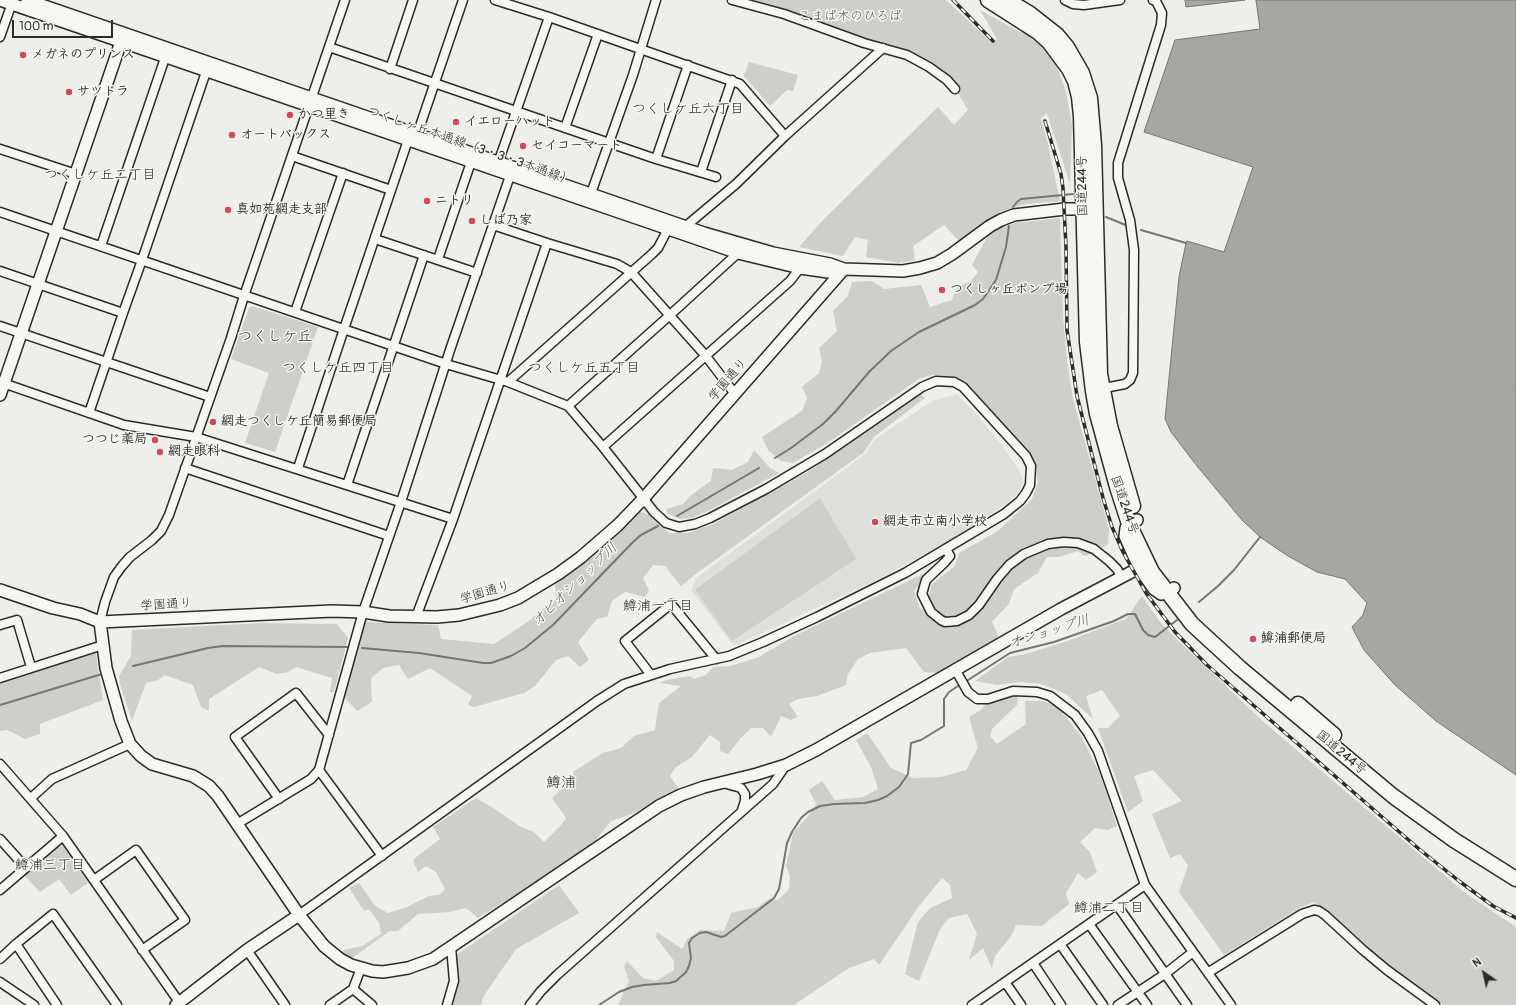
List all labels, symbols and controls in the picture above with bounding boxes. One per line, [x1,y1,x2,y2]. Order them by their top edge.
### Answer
park label: こまば木のひろば [798,9,902,25]
scale bar [14,12,115,38]
text: 100 m [19,19,53,34]
place label: メガネのプリンス [31,47,135,63]
marker: メガネのプリンス [18,50,28,60]
place label: サツドラ [77,84,129,100]
marker: サツドラ [64,87,74,97]
district label: つくしケ丘六丁目 [632,101,744,117]
street label: つくしヶ丘本通線（3・3・3本通線） [365,103,575,189]
place label: かつ里き [298,107,350,123]
marker: かつ里き [285,110,295,120]
place label: イエローハット [464,114,555,130]
marker: イエローハット [451,117,461,127]
place label: オートバックス [240,127,331,143]
marker: オートバックス [227,130,237,140]
place label: セイコーマート [531,138,622,154]
marker: セイコーマート [518,141,528,151]
street label: 国道244号 [1075,155,1091,217]
district label: つくしケ丘二丁目 [44,167,156,183]
place label: ニトリ [435,193,474,209]
marker: ニトリ [422,196,432,206]
place label: 真如苑網走支部 [236,202,327,218]
marker: 真如苑網走支部 [223,205,233,215]
place label: しば乃家 [480,213,532,229]
marker: しば乃家 [467,216,477,226]
place label: つくしヶ丘ポンプ場 [950,282,1067,298]
marker: つくしヶ丘ポンプ場 [937,285,947,295]
district label: つくしケ丘 [238,328,312,346]
street label: 学園通り [705,355,751,405]
district label: つくしケ丘四丁目 [282,360,394,376]
district label: つくしケ丘五丁目 [528,360,640,376]
place label: 網走つくしケ丘簡易郵便局 [221,414,377,430]
marker: 網走つくしケ丘簡易郵便局 [208,417,218,427]
place label: つつじ薬局 [82,432,147,448]
marker: つつじ薬局 [150,435,160,445]
place label: 網走眼科 [168,444,220,460]
marker: 網走眼科 [155,447,165,457]
street label: 国道244号 [1107,473,1141,537]
place label: 網走市立南小学校 [883,514,987,530]
marker: 網走市立南小学校 [870,517,880,527]
water label: オビオショップ川 [529,540,621,630]
street label: 学園通り [458,578,512,608]
street label: 学園通り [140,596,192,614]
district label: 鱒浦一丁目 [623,598,693,614]
water label: オショップ川 [1006,612,1092,652]
place label: 鱒浦郵便局 [1261,631,1326,647]
marker: 鱒浦郵便局 [1248,634,1258,644]
street label: 国道244号 [1312,727,1370,779]
district label: 鱒浦 [546,774,576,792]
district label: 鱒浦三丁目 [15,857,85,873]
district label: 鱒浦二丁目 [1074,900,1144,916]
north arrow [1464,953,1504,993]
text: N [1470,955,1484,970]

